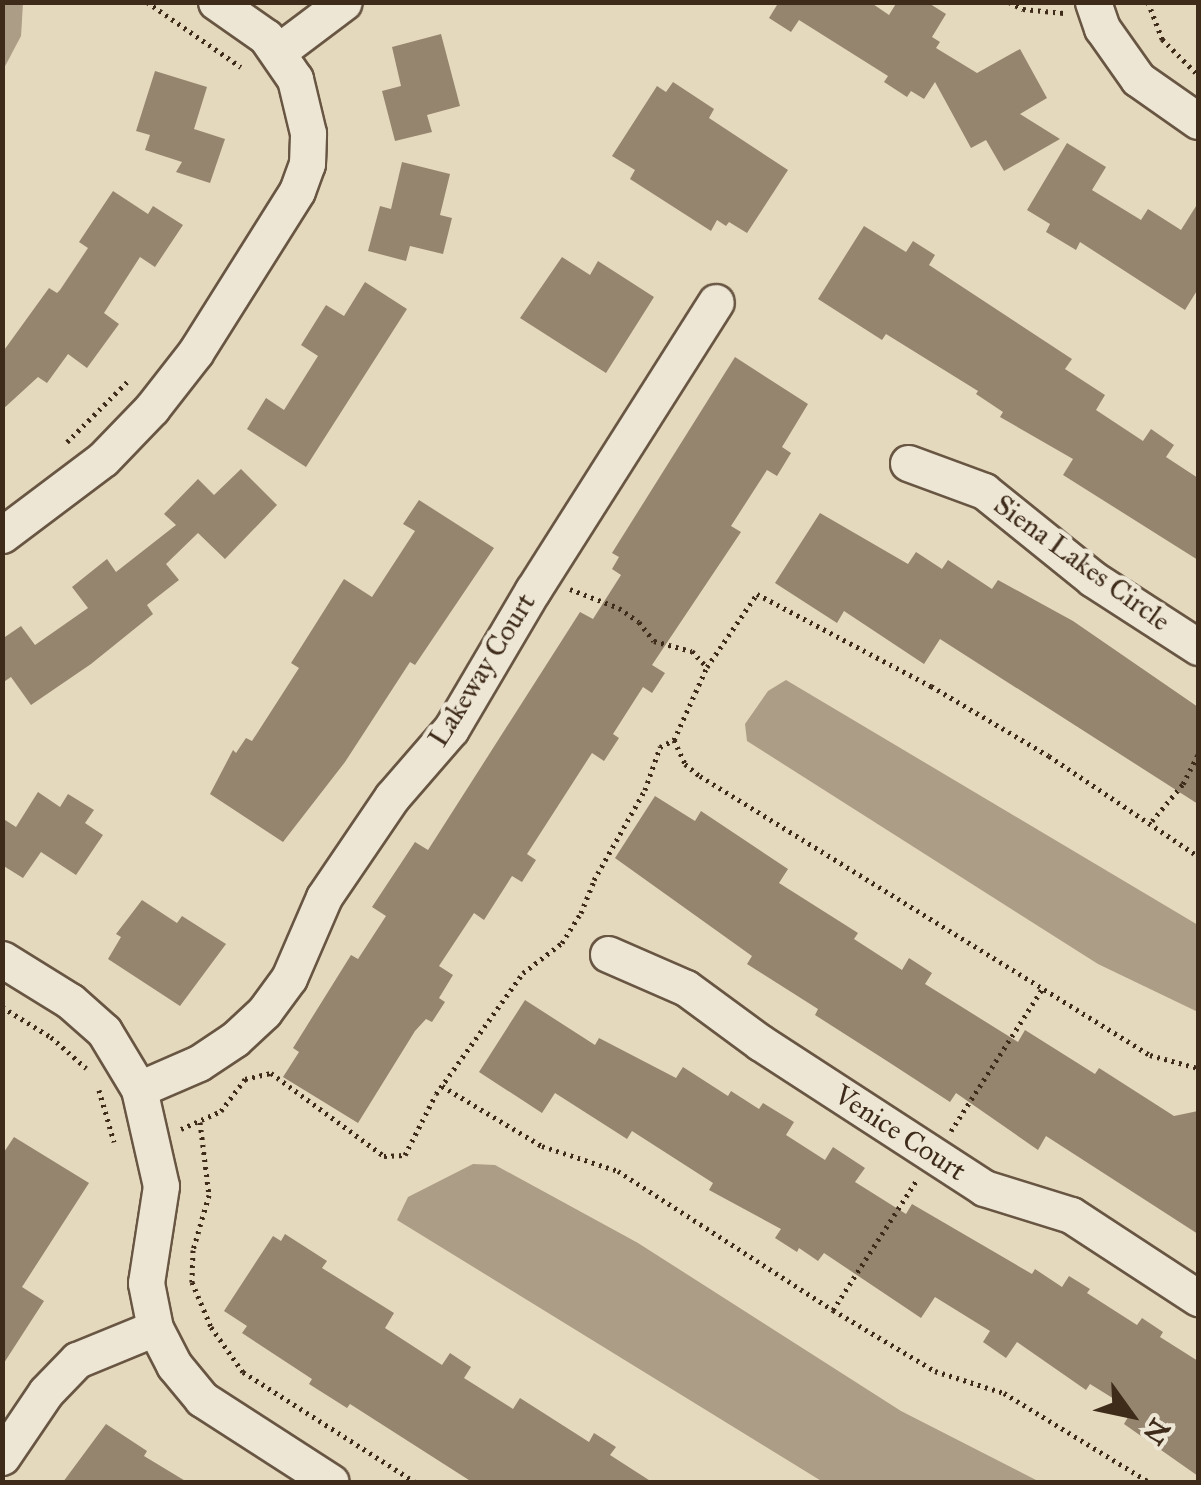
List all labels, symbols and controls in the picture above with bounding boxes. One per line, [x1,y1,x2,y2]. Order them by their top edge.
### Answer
street label: Siena Lakes Circle [987,488,1177,638]
street label: Lakeway Court [422,587,542,753]
street label: Venice Court [828,1078,972,1188]
north arrow [1081,1365,1181,1465]
text: N [1135,1412,1178,1451]

